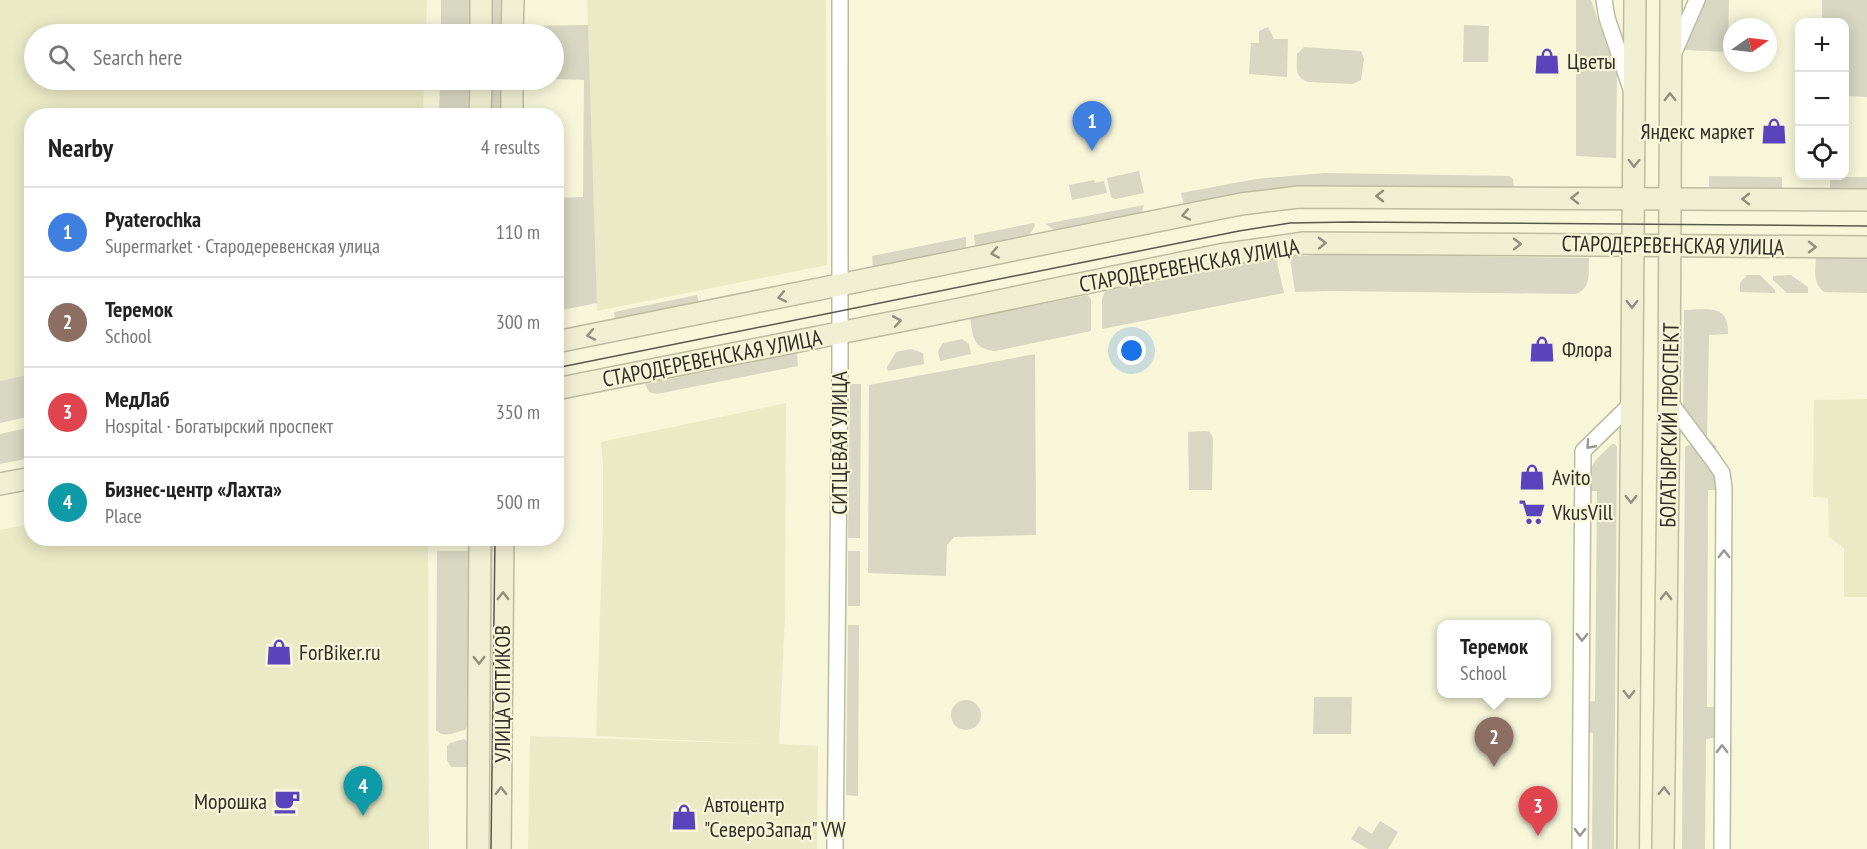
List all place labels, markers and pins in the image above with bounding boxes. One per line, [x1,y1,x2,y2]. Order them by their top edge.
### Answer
shop icon: Цветы [1532,46,1562,76]
place label: Цветы [1567,47,1616,75]
pin: 1 [1072,102,1112,151]
shop icon: Яндекс маркет [1759,116,1789,146]
place label: Яндекс маркет [1640,117,1755,145]
shop icon: Флора [1527,334,1557,364]
place label: Флора [1562,335,1612,363]
shop icon: Avito [1517,462,1547,492]
place label: Avito [1552,463,1590,491]
supermarket icon: VkusVill [1517,497,1547,527]
place label: VkusVill [1551,498,1614,526]
shop icon: ForBiker.ru [264,637,294,667]
place label: ForBiker.ru [299,638,381,666]
pin: 2 [1474,718,1514,767]
pin: 4 [344,766,382,816]
cafe icon: Морошка [272,786,302,816]
pin: 3 [1518,786,1558,836]
place label: Морошка [194,787,267,815]
place label: Автоцентр "СевероЗапад" VW [704,790,846,843]
shop icon: Автоцентр "СевероЗапад" VW [669,802,699,832]

